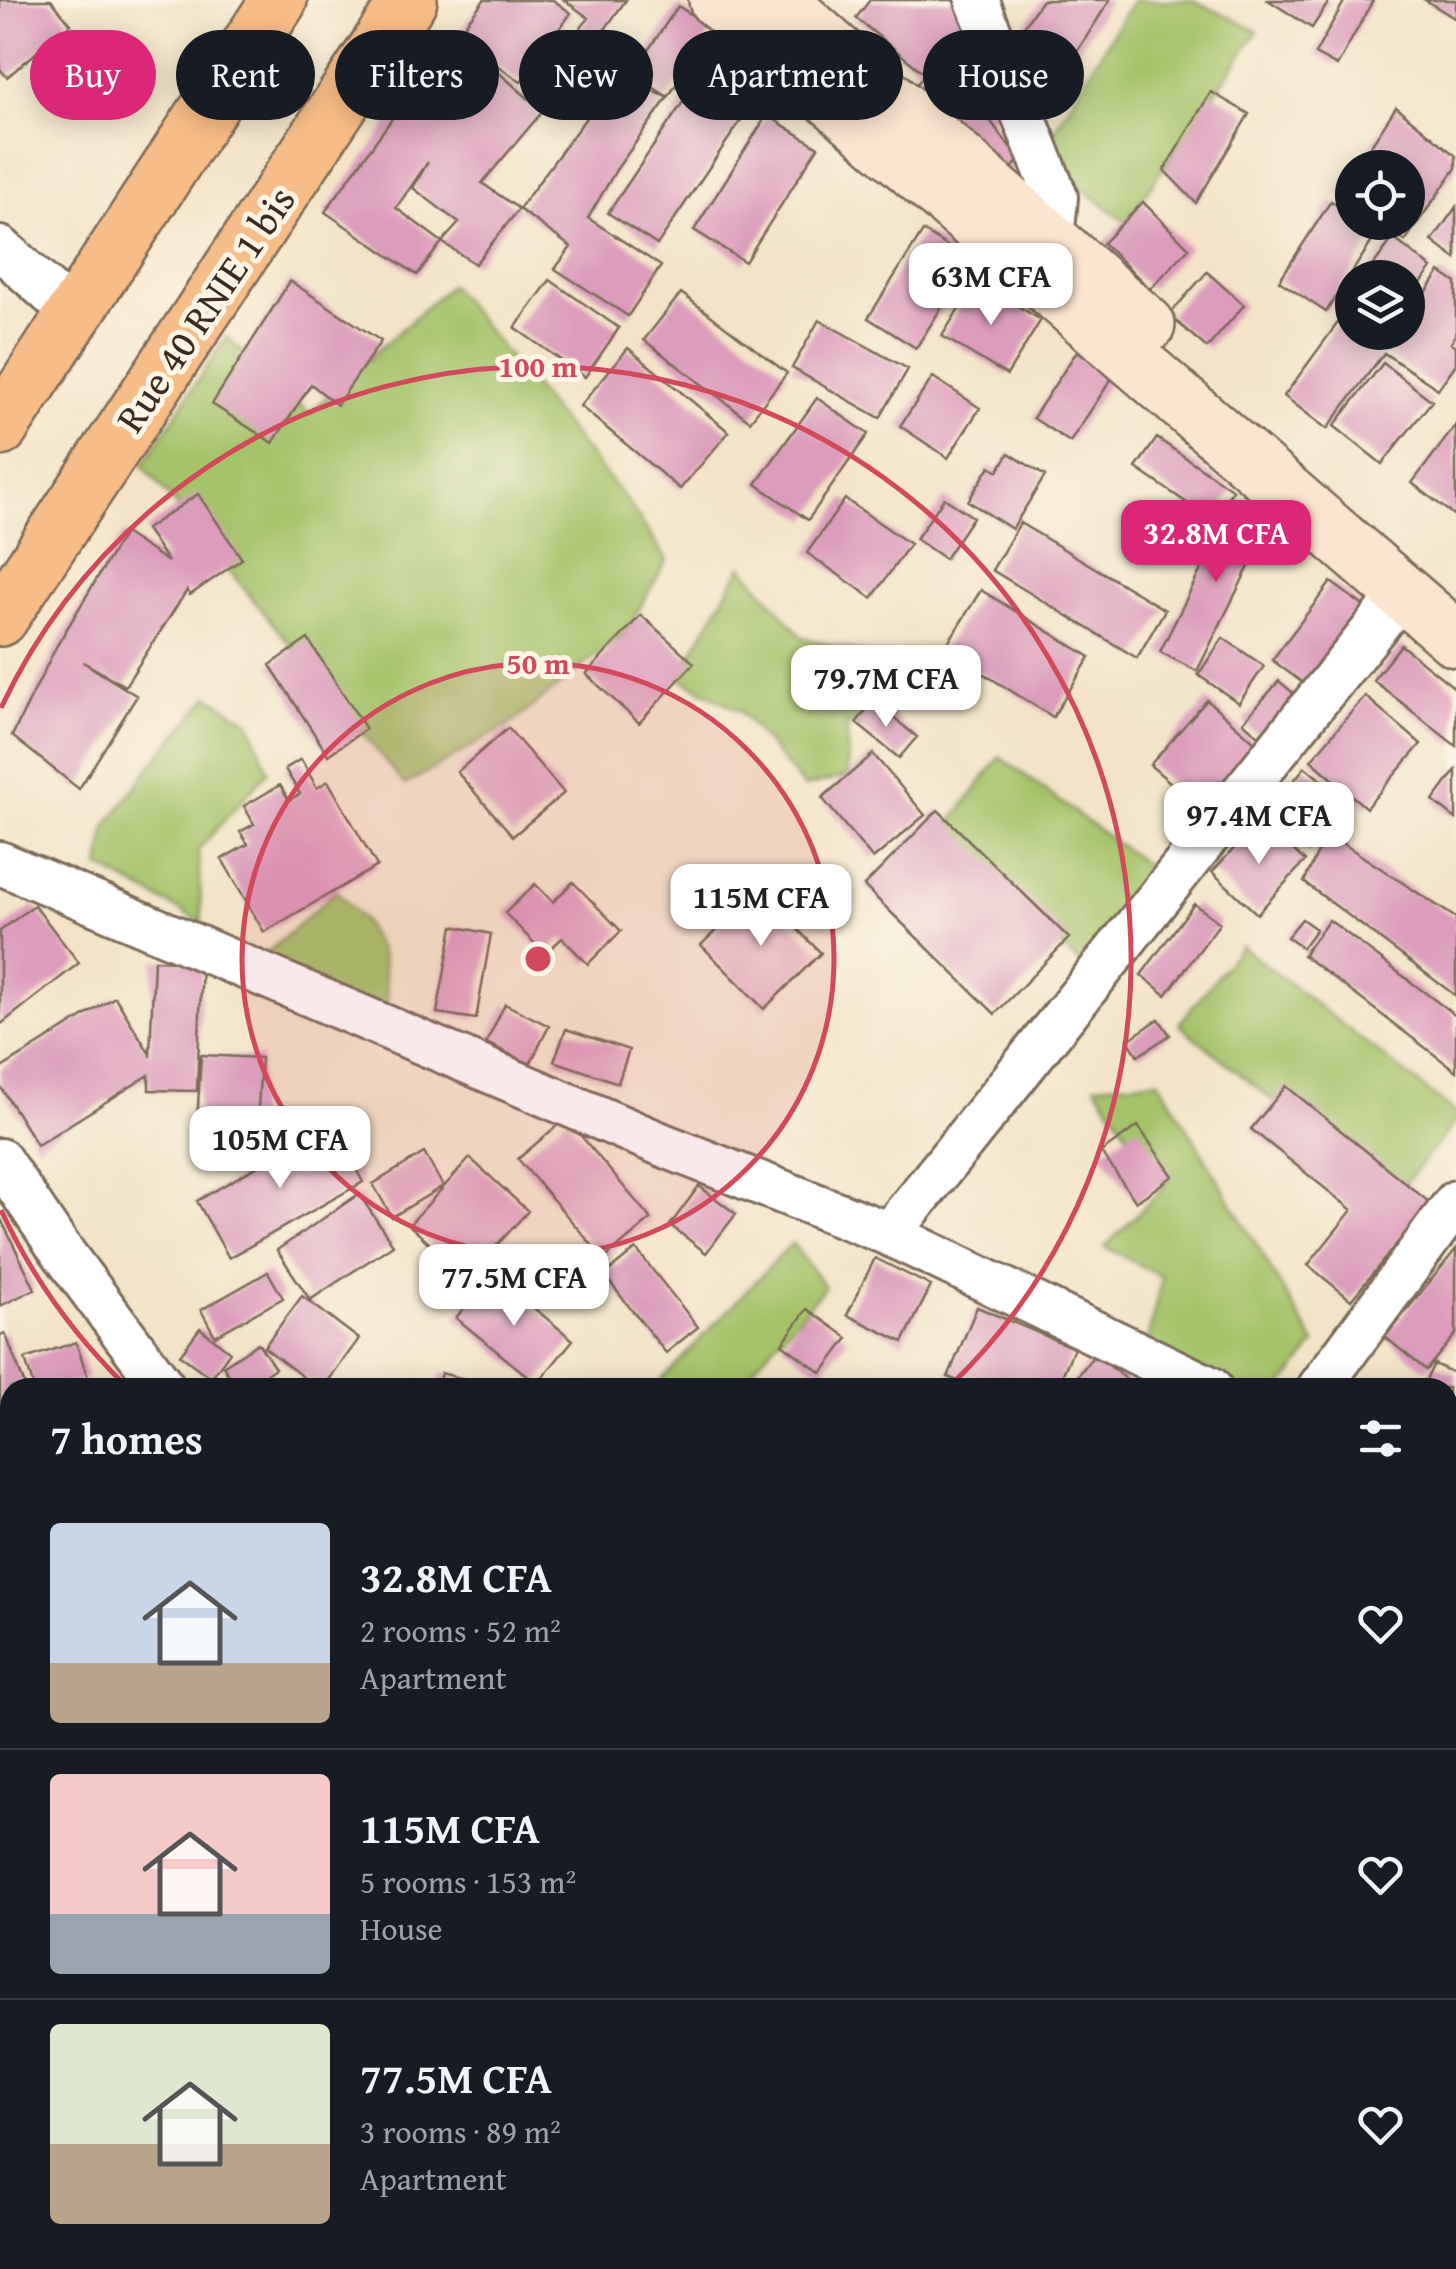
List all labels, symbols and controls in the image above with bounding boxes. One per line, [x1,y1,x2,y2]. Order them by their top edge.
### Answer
chip: Buy [30,30,156,120]
chip: Rent [176,30,315,120]
chip: Filters [335,30,499,120]
chip: New [519,30,653,120]
chip: Apartment [673,30,903,120]
chip: House [923,30,1084,120]
map controls [1335,150,1425,350]
button: locate [1335,150,1425,240]
street label: Rue 40 RNIE 1 bis [100,174,309,444]
pin: 63M CFA [899,243,1083,328]
text: 63M CFA [931,252,1051,299]
button: layers [1335,260,1425,350]
text: 100 m [499,344,578,388]
pin: 32.8M CFA [1102,500,1330,585]
text: 32.8M CFA [1143,509,1289,556]
text: 50 m [506,641,570,685]
pin: 79.7M CFA [772,645,1000,730]
text: 79.7M CFA [813,654,959,701]
pin: 97.4M CFA [1145,782,1373,867]
text: 97.4M CFA [1186,791,1332,838]
pin: 115M CFA [658,864,864,949]
text: 115M CFA [692,873,830,920]
centre of rings [520,941,556,977]
pin: 105M CFA [177,1106,383,1191]
text: 105M CFA [211,1115,349,1162]
pin: 77.5M CFA [400,1244,628,1329]
text: 77.5M CFA [441,1253,587,1300]
text: 7 homes [50,1408,203,1469]
icon: filters [1353,1411,1408,1466]
text: 32.8M CFA [360,1546,552,1607]
icon: home [130,1563,250,1683]
icon: heart [1353,1596,1408,1651]
text: 2 rooms · 52 m² [360,1607,561,1654]
text: Apartment [360,1654,507,1701]
text: 115M CFA [360,1797,540,1858]
icon: home [130,1814,250,1934]
icon: heart [1353,1847,1408,1902]
text: 5 rooms · 153 m² [360,1858,576,1905]
text: House [360,1905,443,1952]
text: 77.5M CFA [360,2047,552,2108]
icon: home [130,2064,250,2184]
icon: heart [1353,2097,1408,2152]
text: 3 rooms · 89 m² [360,2108,561,2155]
text: Apartment [360,2155,507,2202]

